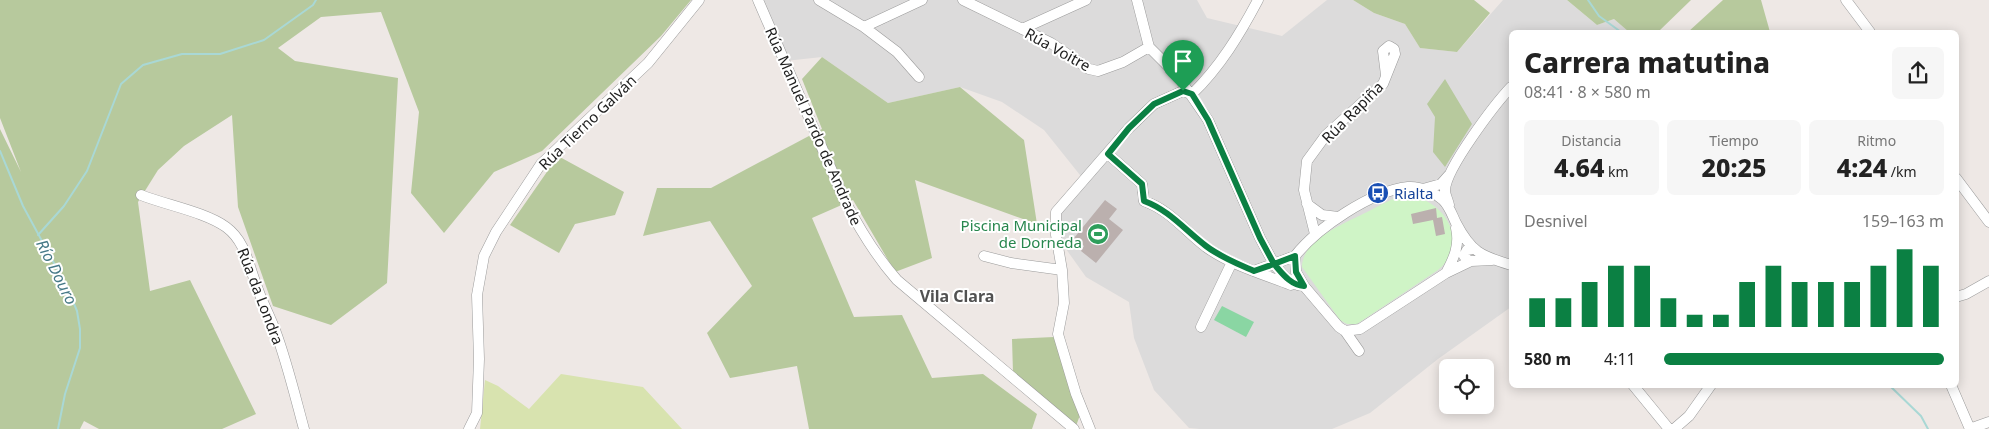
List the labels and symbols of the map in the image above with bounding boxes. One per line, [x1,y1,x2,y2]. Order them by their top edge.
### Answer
street label: Rúa Voitre [1022,23,1094,75]
street label: Rúa Manuel Pardo de Andrade [761,24,867,228]
pin [1162,40,1204,91]
street label: Rúa Tierno Galván [534,70,640,174]
street label: Rúa Rapiña [1317,77,1387,147]
bus stop icon: Rialta [1366,181,1390,205]
place label: Rialta [1394,183,1433,203]
place label: Piscina Municipal de Dorneda [961,215,1082,252]
sports icon: Piscina Municipal de Dorneda [1086,222,1110,246]
water label: Río Douro [31,236,83,308]
street label: Rúa da Londra [233,245,289,347]
district label: Vila Clara [920,285,994,307]

